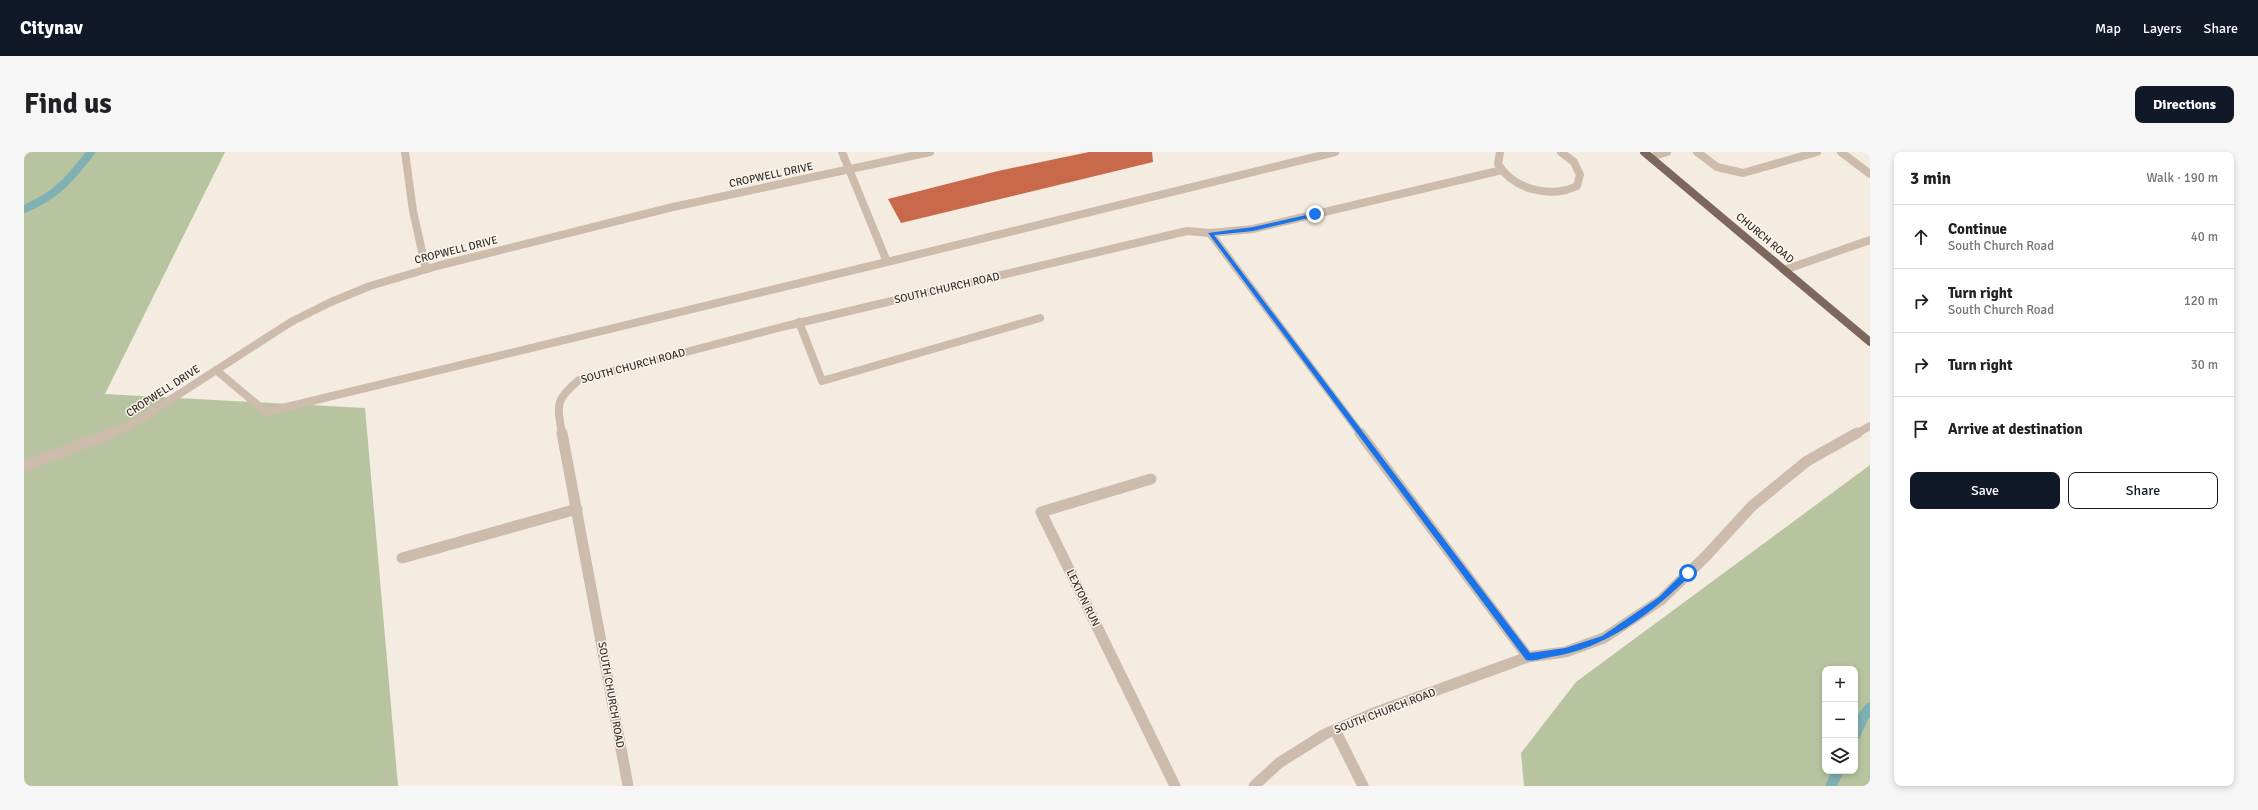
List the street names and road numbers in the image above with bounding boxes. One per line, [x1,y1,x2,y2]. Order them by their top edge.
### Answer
street label: CROPWELL DRIVE [728,160,814,190]
street label: CHURCH ROAD [1733,210,1797,266]
street label: CROPWELL DRIVE [413,233,499,267]
street label: SOUTH CHURCH ROAD [893,270,1001,306]
street label: SOUTH CHURCH ROAD [579,346,687,386]
street label: CROPWELL DRIVE [124,362,202,420]
street label: LEXTON RUN [1064,567,1102,629]
street label: SOUTH CHURCH ROAD [595,641,627,749]
street label: SOUTH CHURCH ROAD [1332,686,1438,736]

